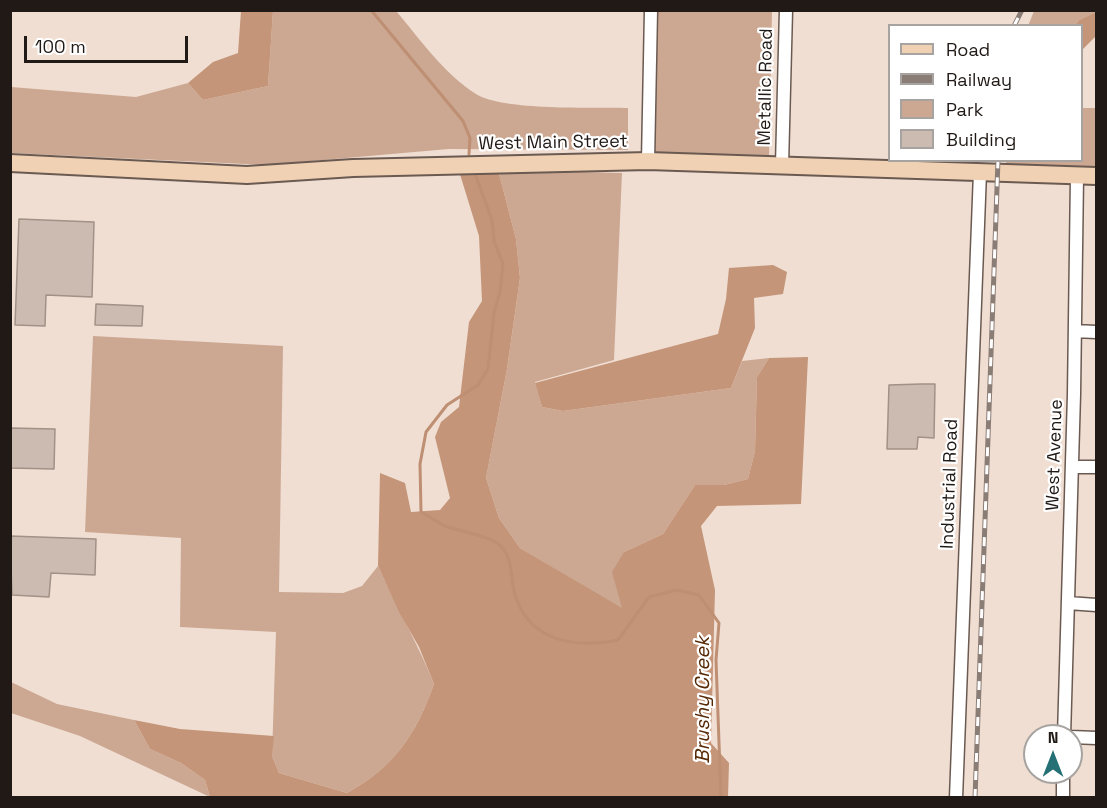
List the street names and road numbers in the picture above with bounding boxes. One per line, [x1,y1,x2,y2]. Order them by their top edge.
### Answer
street label: Metallic Road [754,28,778,146]
street label: West Main Street [478,131,628,155]
street label: West Avenue [1042,399,1068,511]
street label: Industrial Road [937,418,963,550]

